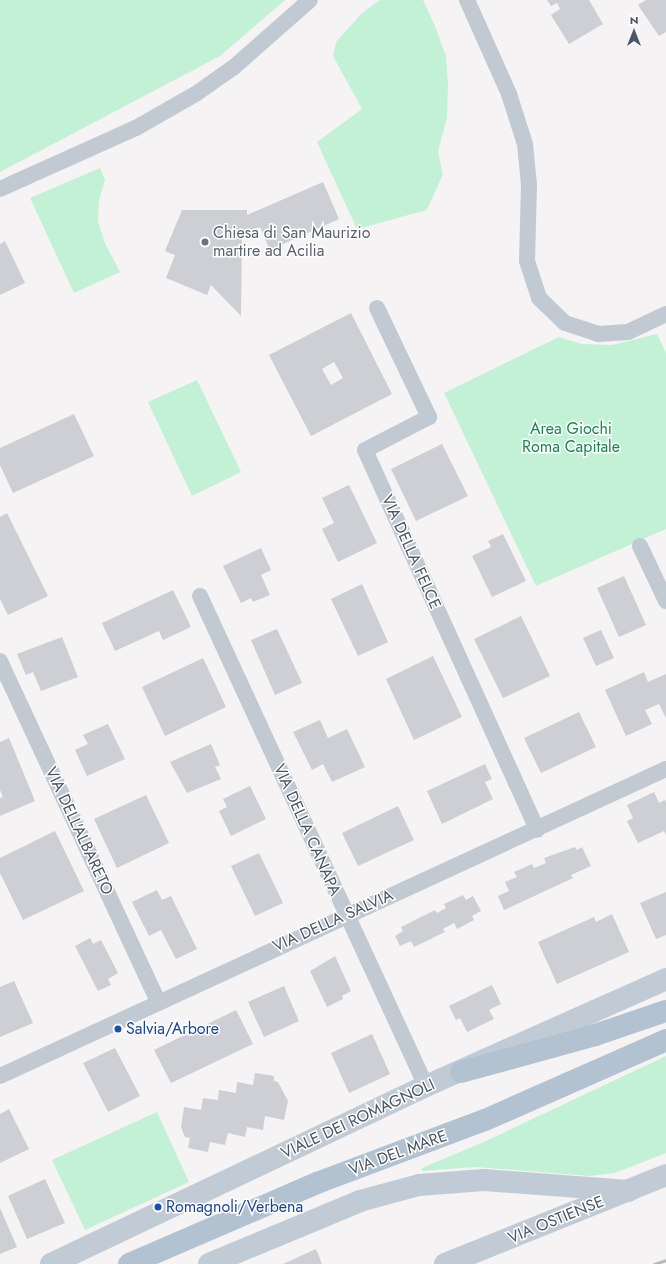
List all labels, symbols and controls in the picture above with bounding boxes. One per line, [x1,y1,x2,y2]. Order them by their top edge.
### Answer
north arrow [614,12,654,52]
text: N [630,12,638,28]
place label: Chiesa di San Maurizio martire ad Acilia [213,223,370,261]
marker: Chiesa di San Maurizio martire ad Acilia [200,237,210,247]
park label: Area Giochi Roma Capitale [522,419,620,457]
street label: VIA DELLA FELCE [377,492,445,612]
street label: VIA DELLA CANAPA [269,761,345,899]
street label: VIA DELL'ALBARETO [41,764,117,898]
street label: VIA DELLA SALVIA [270,886,396,956]
place label: Salvia/Arbore [126,1019,219,1039]
marker: Salvia/Arbore [113,1024,123,1034]
street label: VIALE DEI ROMAGNOLI [278,1075,438,1163]
street label: VIA DEL MARE [346,1126,450,1180]
street label: VIA OSTIENSE [505,1192,607,1248]
place label: Romagnoli/Verbena [166,1197,303,1217]
marker: Romagnoli/Verbena [153,1202,163,1212]

